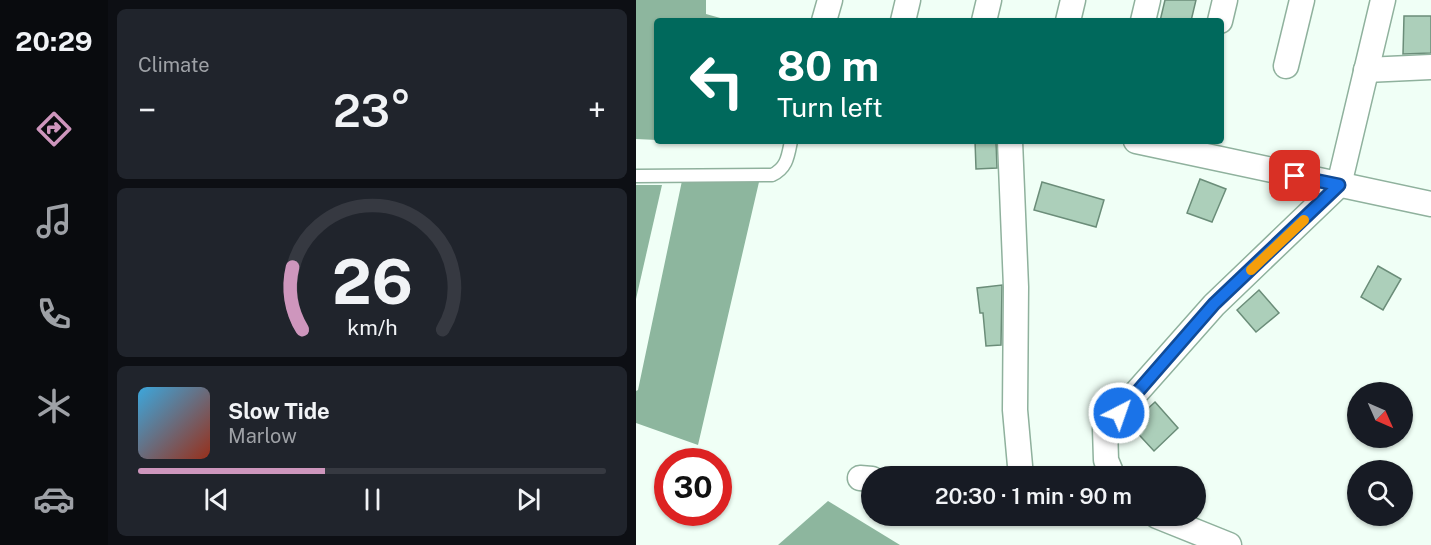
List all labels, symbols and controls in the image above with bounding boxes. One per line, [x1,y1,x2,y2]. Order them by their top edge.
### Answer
text: 20:29 [15,25,93,57]
text: 80 m [777,41,879,90]
icon: left [678,42,756,120]
text: Climate [138,53,210,77]
text: 23° [333,84,411,137]
text: − [138,91,156,129]
text: + [588,91,606,129]
text: Turn left [777,91,883,123]
icon: directions [33,108,75,150]
pin [1269,150,1320,201]
icon: arrive [1278,159,1311,192]
icon: music [33,200,75,242]
text: 26 [332,245,412,318]
icon: phone [33,293,75,335]
text: km/h [347,315,397,340]
position arrow [1087,381,1151,445]
north arrow [1347,382,1413,448]
map controls [1347,382,1413,526]
icon: climate [33,385,75,427]
text: Slow Tide [228,398,330,424]
text: Marlow [228,424,297,448]
speed limit sign: 30 [654,448,732,526]
button: search [1347,460,1413,526]
icon: car [33,478,75,520]
icon: previous [200,483,233,516]
icon: pause [356,483,389,516]
icon: next [512,483,545,516]
text: 20:30 · 1 min · 90 m [935,483,1132,509]

